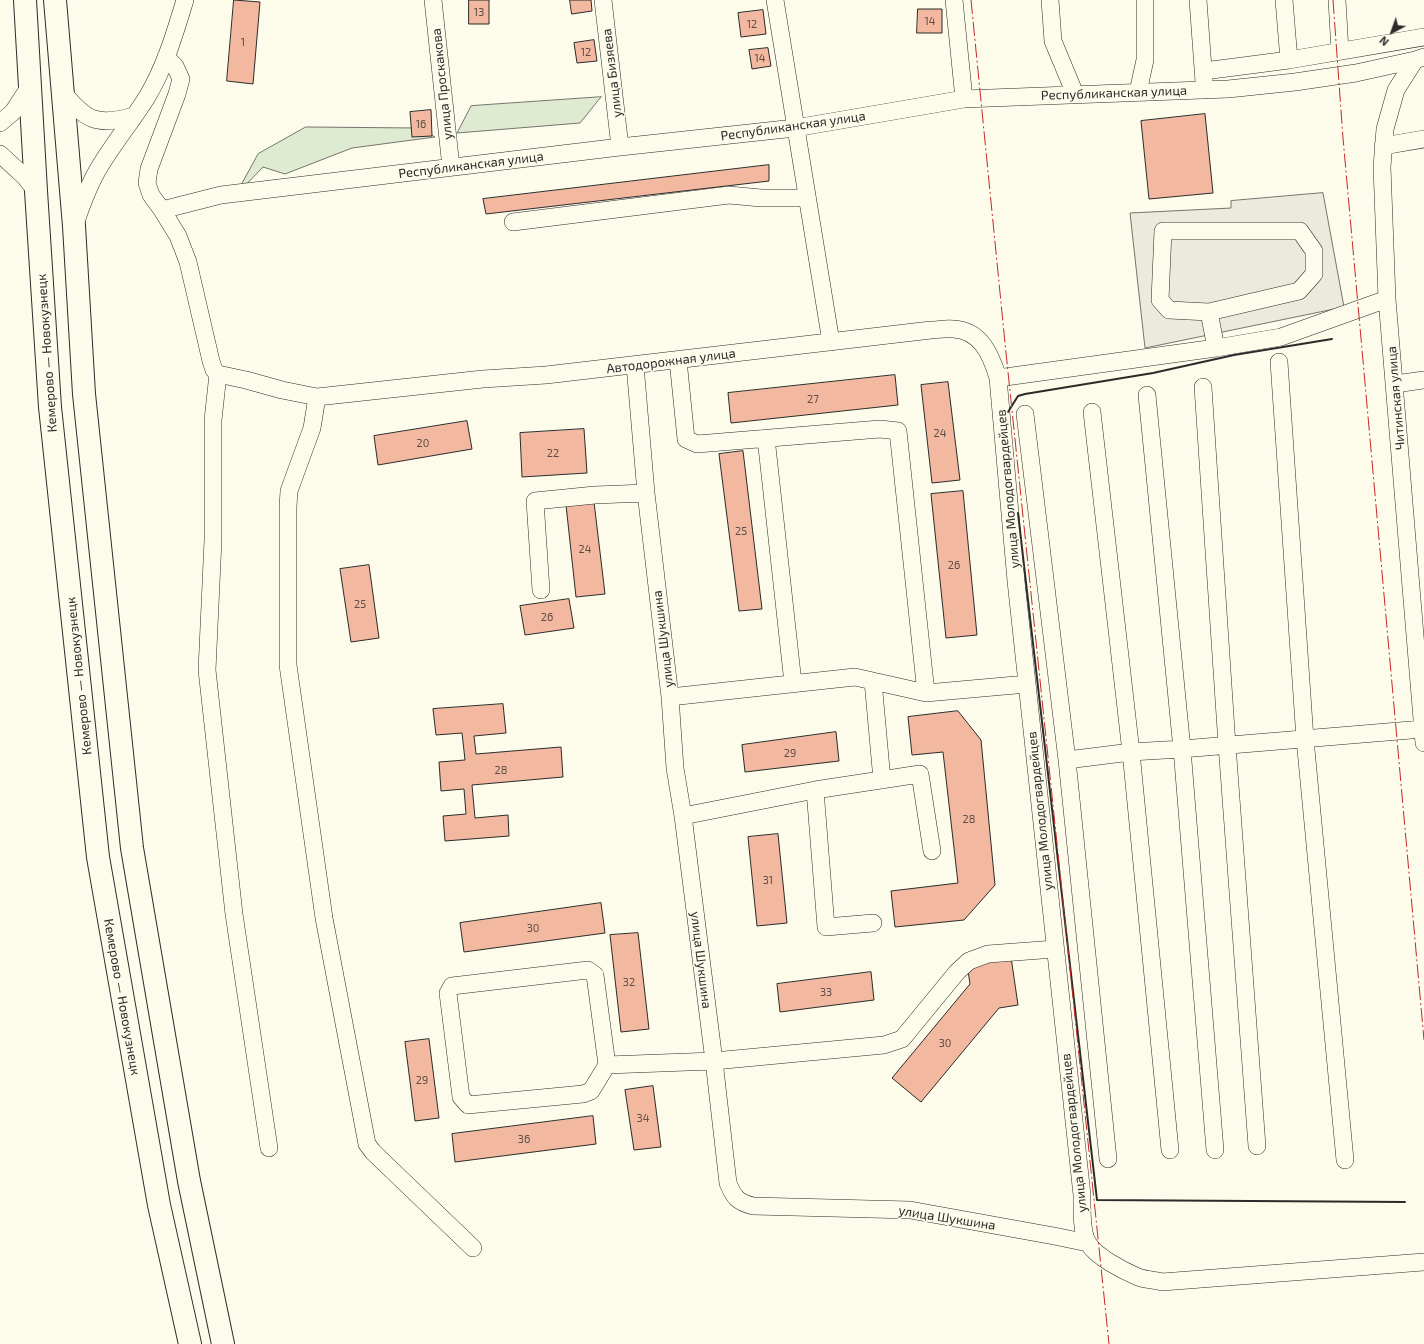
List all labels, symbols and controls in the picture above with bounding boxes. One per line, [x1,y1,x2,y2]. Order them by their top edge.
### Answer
house number: 13 [474,5,484,19]
north arrow [1372,12,1412,52]
house number: 14 [924,14,936,28]
house number: 12 [747,17,757,31]
street label: улица Проскакова [428,27,456,141]
street label: улица Бизяева [599,28,625,118]
text: N [1377,34,1391,49]
house number: 1 [241,35,245,49]
house number: 12 [581,45,591,59]
house number: 14 [754,51,766,65]
street label: Республиканская улица [1041,83,1187,103]
street label: Республиканская улица [719,108,867,144]
house number: 16 [416,117,426,131]
street label: Республиканская улица [397,148,545,182]
street label: Кемерово — Новокузнецк [34,273,60,433]
street label: Автодорожная улица [606,345,736,377]
street label: Читинская улица [1384,345,1408,451]
house number: 27 [807,392,819,406]
street label: улица Молодогвардейцев [993,409,1023,569]
house number: 24 [934,426,946,440]
house number: 20 [417,436,429,450]
house number: 22 [547,446,559,460]
house number: 25 [735,524,747,538]
house number: 24 [579,542,591,556]
house number: 26 [948,558,960,572]
street label: улица Шукшина [649,589,677,689]
street label: Кемерово — Новокузнецк [63,596,95,756]
house number: 25 [354,597,366,611]
house number: 26 [541,610,553,624]
street label: улица Молодогвардейцев [1024,731,1056,891]
house number: 29 [784,746,796,760]
house number: 28 [495,763,507,777]
house number: 28 [963,812,975,826]
house number: 31 [763,873,773,887]
street label: улица Шукшина [687,910,715,1010]
street label: Кемерово — Новокузнецк [101,917,143,1077]
house number: 30 [527,921,539,935]
house number: 32 [623,975,635,989]
house number: 33 [820,985,832,999]
house number: 30 [939,1036,951,1050]
street label: улица Молодогвардейцев [1058,1053,1090,1213]
house number: 29 [416,1073,428,1087]
house number: 34 [637,1111,649,1125]
house number: 36 [518,1132,530,1146]
street label: улица Шукшина [897,1203,997,1233]

